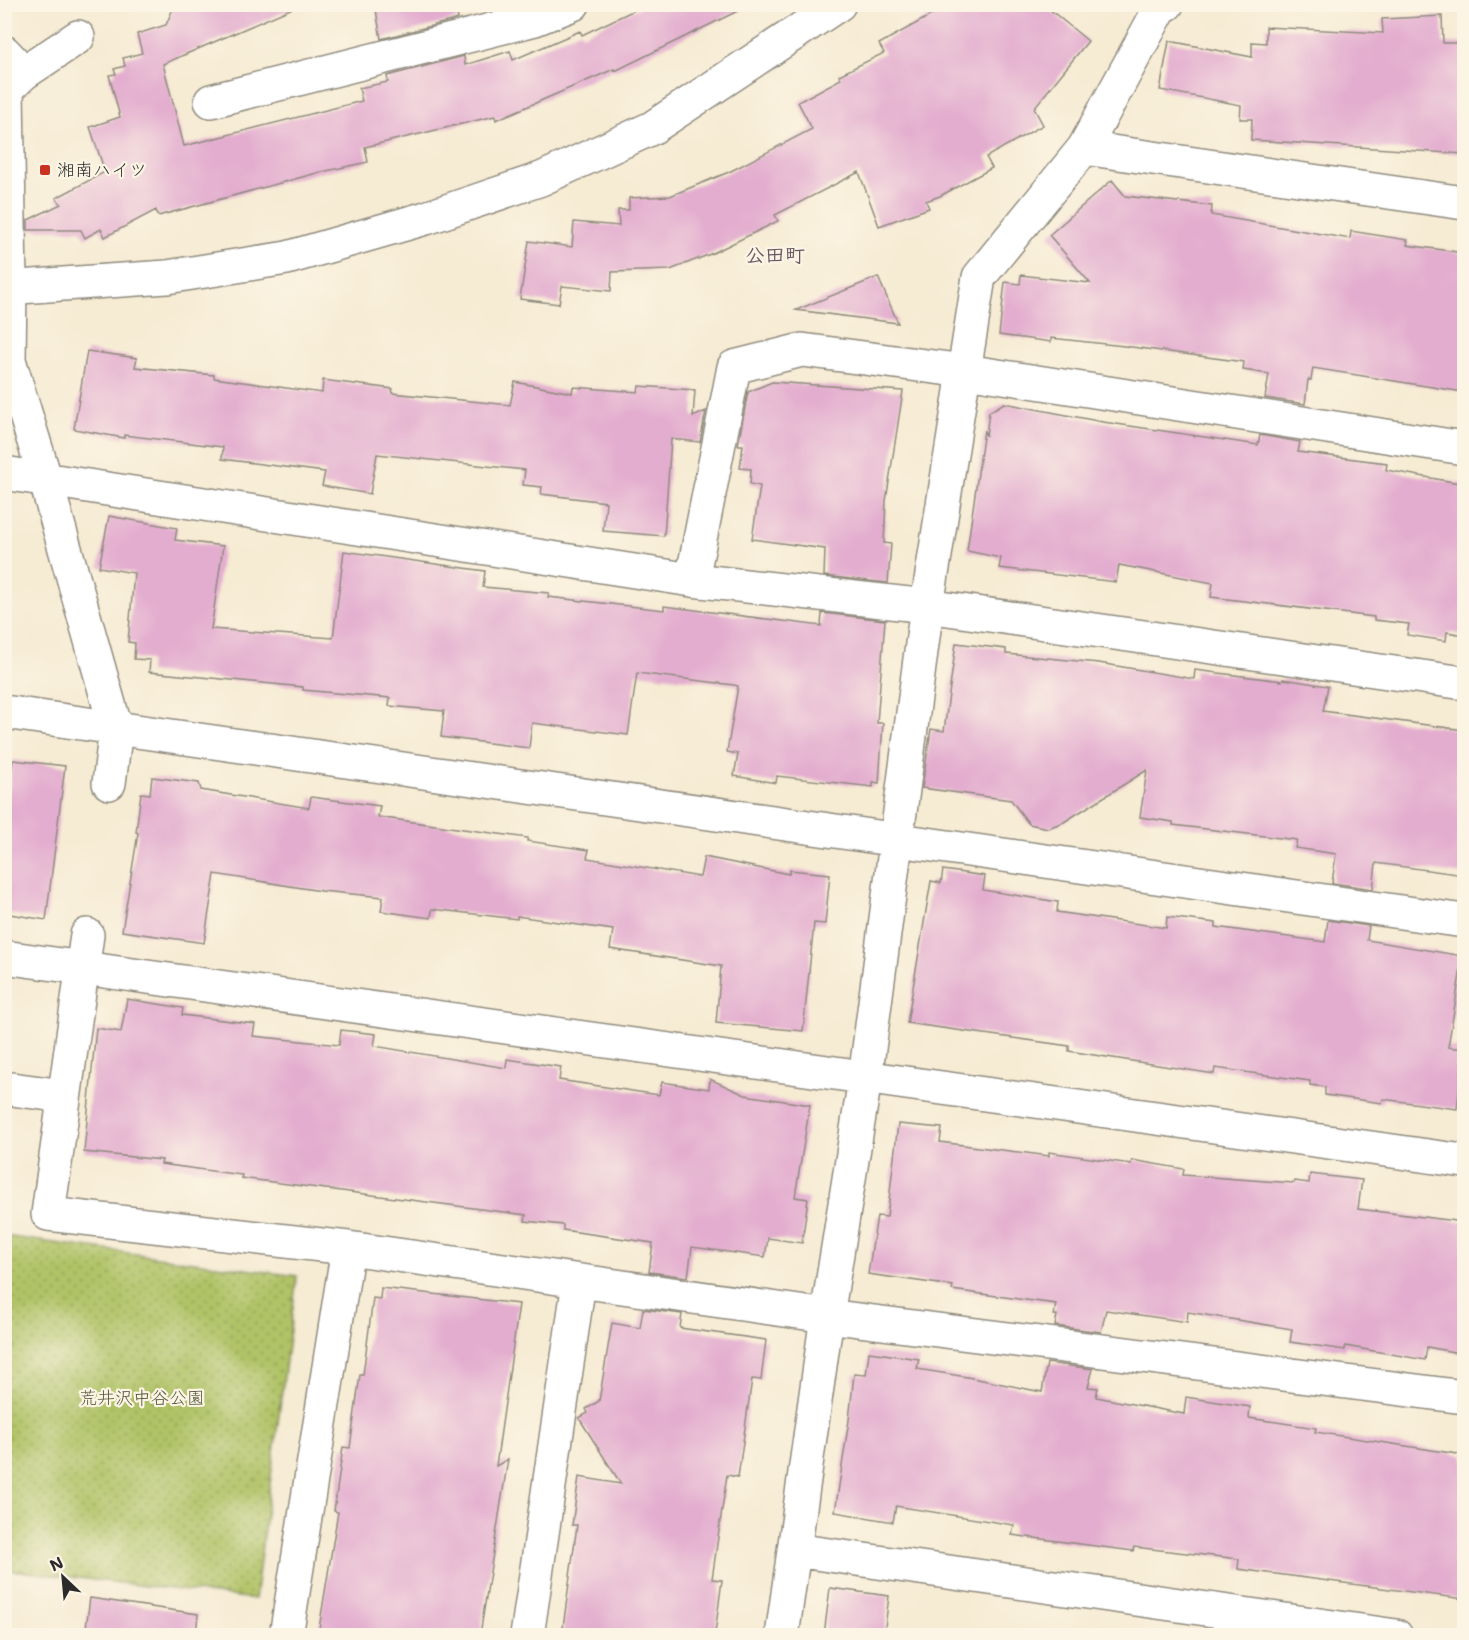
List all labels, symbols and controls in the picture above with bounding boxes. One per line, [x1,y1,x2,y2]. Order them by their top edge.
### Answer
place label: 湘南ハイツ [57,158,147,182]
marker: 湘南ハイツ [38,163,52,177]
district label: 公田町 [745,242,805,268]
park label: 荒井沢中谷公園 [79,1386,205,1410]
north arrow [33,1547,93,1607]
text: N [46,1552,67,1576]

